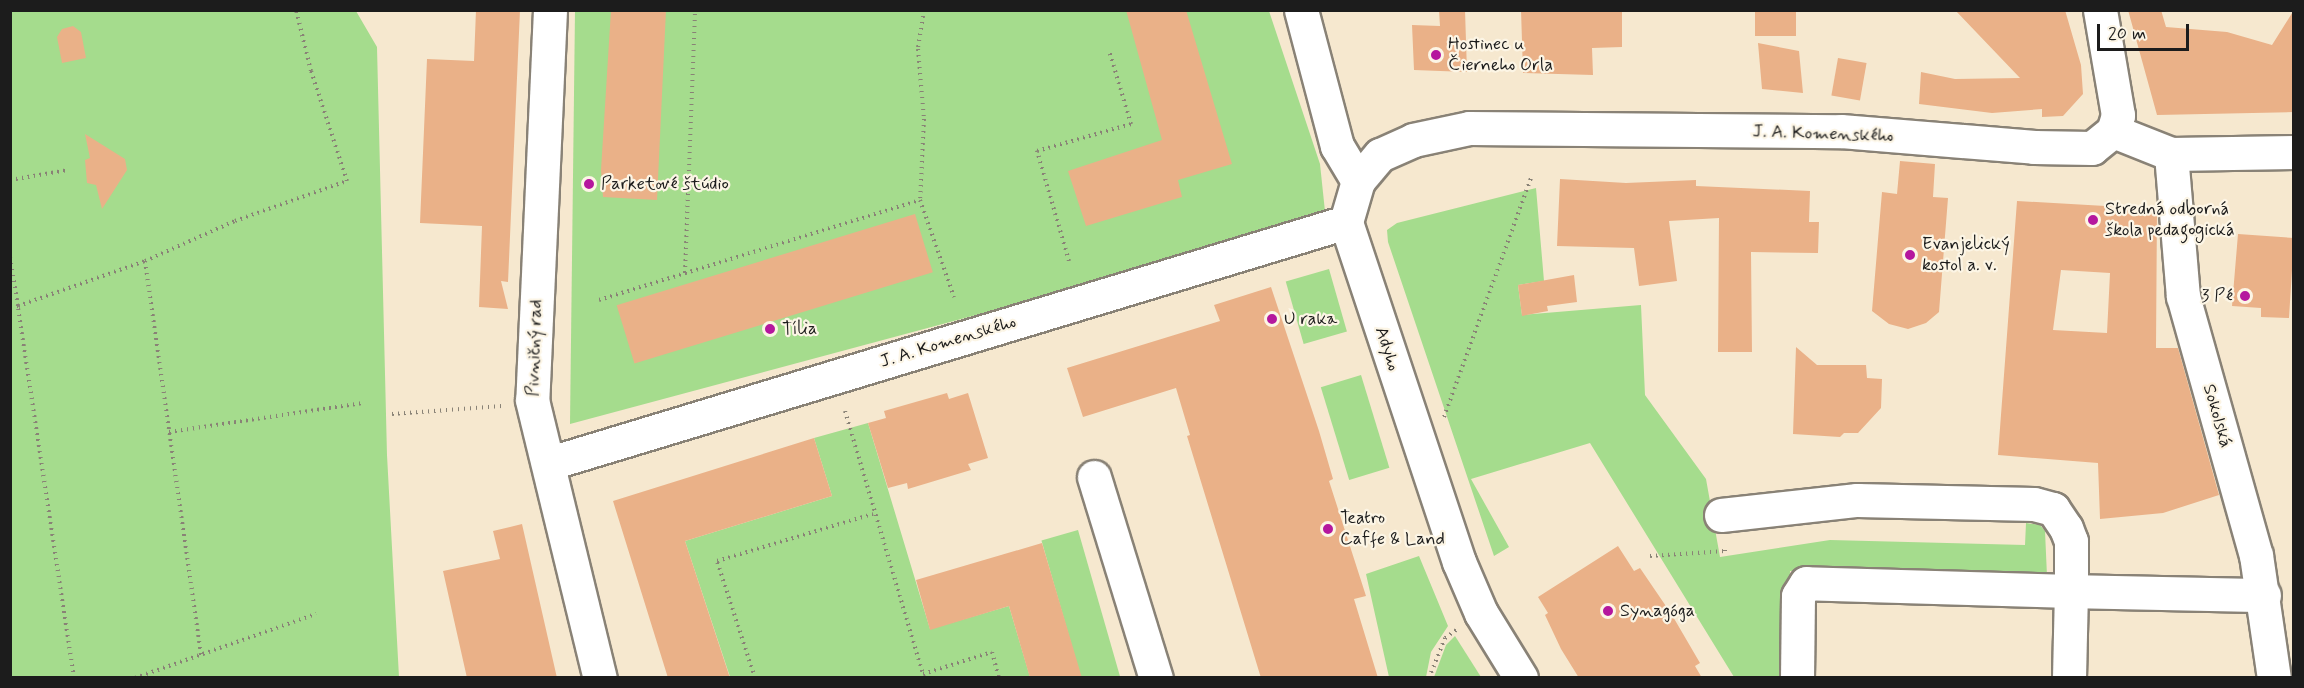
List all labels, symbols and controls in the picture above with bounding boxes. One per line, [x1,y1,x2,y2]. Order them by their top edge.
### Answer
scale bar [2100,12,2192,50]
text: 20 m [2108,22,2146,46]
place label: Hostinec u Čierneho Orla [1448,34,1553,76]
marker: Hostinec u Čierneho Orla [1429,48,1443,62]
street label: J. A. Komenského [1752,121,1894,147]
place label: Parketové štúdio [601,173,729,195]
marker: Parketové štúdio [582,177,596,191]
place label: Stredná odborná škola pedagogická [2105,199,2235,242]
marker: Stredná odborná škola pedagogická [2086,213,2100,227]
place label: Evanjelický kostol a. v. [1922,234,2010,276]
marker: Evanjelický kostol a. v. [1903,248,1917,262]
place label: 3 Pé [2201,285,2233,307]
marker: 3 Pé [2238,289,2252,303]
street label: Pivničný rad [523,299,547,397]
place label: U raka [1284,308,1336,330]
street label: J. A. Komenského [877,311,1019,373]
marker: U raka [1265,312,1279,326]
place label: Tília [782,318,817,340]
marker: Tília [763,322,777,336]
street label: Adyho [1370,324,1404,374]
street label: Sokolská [2198,382,2236,450]
place label: Teatro Caffe & Land [1340,508,1445,550]
marker: Teatro Caffe & Land [1321,522,1335,536]
place label: Synagóga [1620,600,1695,622]
marker: Synagóga [1601,604,1615,618]

